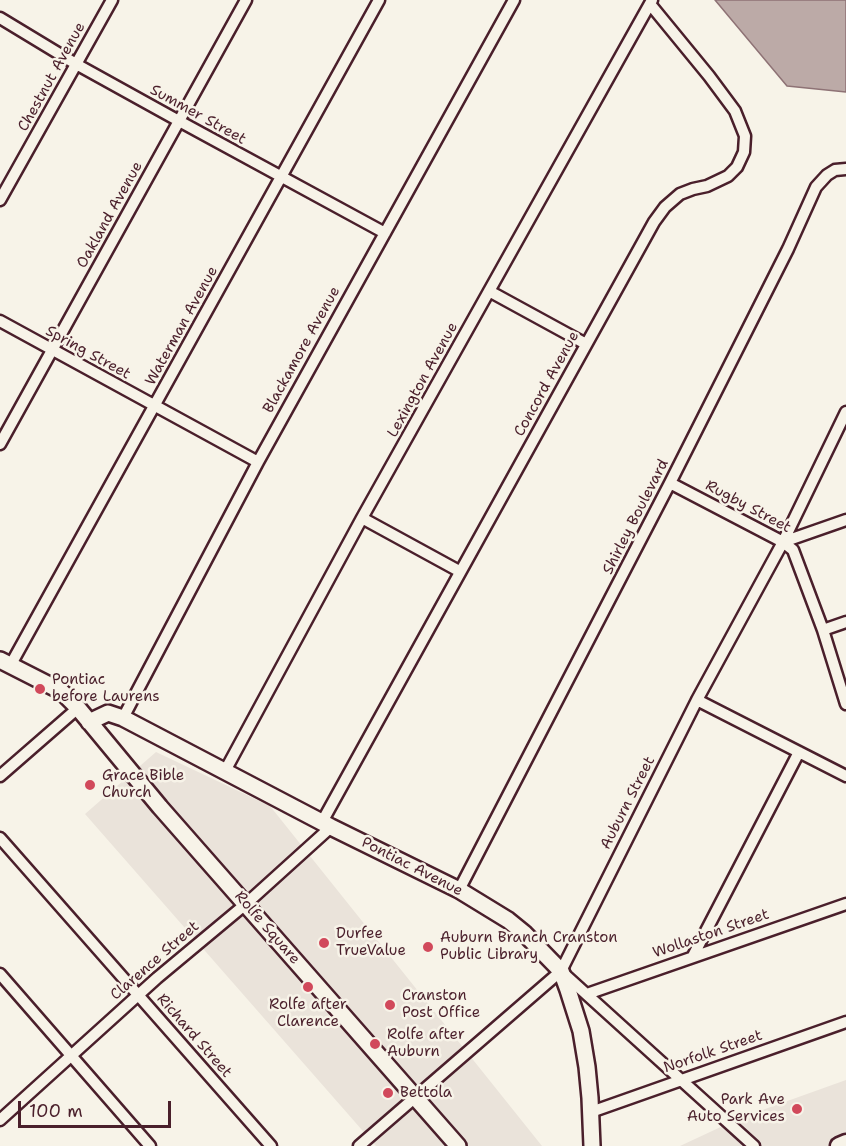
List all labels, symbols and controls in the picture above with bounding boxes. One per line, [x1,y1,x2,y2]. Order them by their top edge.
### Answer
street label: Chestnut Avenue [15,19,89,135]
street label: Summer Street [147,81,249,149]
street label: Oakland Avenue [73,159,147,271]
street label: Waterman Avenue [142,263,222,389]
street label: Blackamore Avenue [260,283,344,417]
street label: Lexington Avenue [384,319,462,441]
street label: Spring Street [42,322,134,384]
street label: Concord Avenue [511,328,583,440]
street label: Shirley Boulevard [599,456,673,578]
street label: Rugby Street [702,477,794,537]
place label: Pontiac before Laurens [52,671,160,706]
marker: Pontiac before Laurens [33,682,47,696]
street label: Auburn Street [597,754,659,852]
place label: Grace Bible Church [102,767,184,802]
marker: Grace Bible Church [83,778,97,792]
street label: Pontiac Avenue [358,834,466,900]
street label: Rolfe Square [230,888,304,968]
street label: Wollaston Street [650,906,772,962]
street label: Clarence Street [107,918,203,1004]
place label: Durfee TrueValue [336,925,406,960]
place label: Auburn Branch Cranston Public Library [440,929,617,964]
marker: Durfee TrueValue [317,936,331,950]
marker: Auburn Branch Cranston Public Library [421,940,435,954]
marker: Rolfe after Clarence [301,980,315,994]
place label: Cranston Post Office [402,987,480,1022]
street label: Richard Street [153,990,235,1082]
place label: Rolfe after Clarence [269,996,347,1031]
marker: Cranston Post Office [383,998,397,1012]
place label: Rolfe after Auburn [387,1026,465,1061]
street label: Norfolk Street [661,1027,765,1077]
marker: Rolfe after Auburn [368,1037,382,1051]
place label: Bettola [400,1084,452,1102]
marker: Bettola [381,1086,395,1100]
scale bar [21,1089,174,1127]
place label: Park Ave Auto Services [687,1091,785,1126]
text: 100 m [29,1099,83,1123]
marker: Park Ave Auto Services [790,1102,804,1116]

